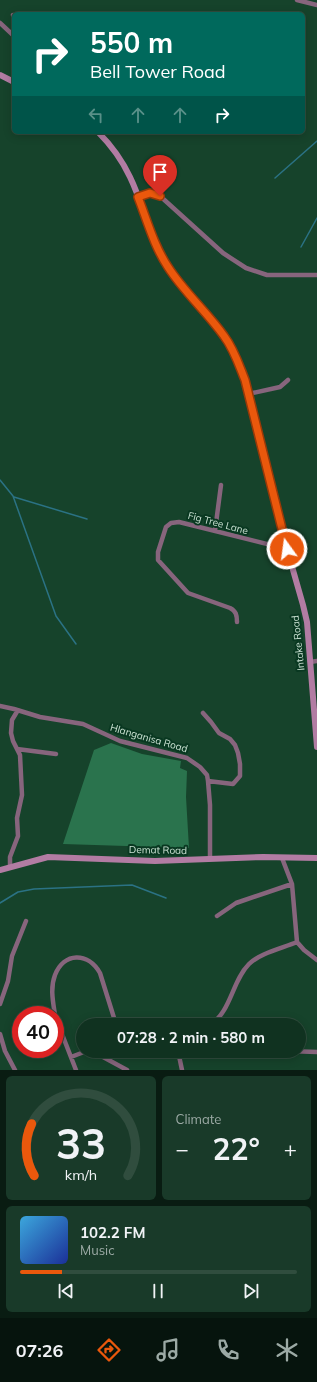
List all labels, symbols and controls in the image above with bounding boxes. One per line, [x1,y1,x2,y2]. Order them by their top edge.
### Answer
text: 550 m [90,25,173,60]
icon: right [24,28,76,80]
text: Bell Tower Road [90,60,226,83]
icon: left [85,104,107,126]
icon: ahead [127,104,149,126]
icon: ahead [169,104,191,126]
icon: right [211,104,233,126]
pin [143,155,177,196]
icon: arrive [149,161,171,183]
street label: Fig Tree Lane [187,509,249,537]
position arrow [266,528,308,570]
street label: Intake Road [289,615,307,671]
street label: Hlanganisa Road [109,721,189,755]
street label: Demat Road [129,843,187,857]
speed limit sign: 40 [12,1006,64,1058]
text: 07:28 · 2 min · 580 m [117,1028,265,1047]
text: Climate [176,1111,221,1127]
text: 33 [56,1117,106,1169]
text: 22° [213,1130,260,1168]
text: − [176,1135,189,1163]
text: + [284,1135,297,1163]
text: km/h [65,1166,97,1184]
text: 102.2 FM [80,1223,145,1242]
text: Music [80,1242,115,1258]
icon: previous [55,1280,77,1302]
icon: pause [147,1280,169,1302]
icon: next [240,1280,262,1302]
icon: directions [95,1336,123,1364]
icon: music [154,1336,182,1364]
icon: phone [214,1336,242,1364]
icon: climate [273,1336,301,1364]
text: 07:26 [16,1339,63,1362]

